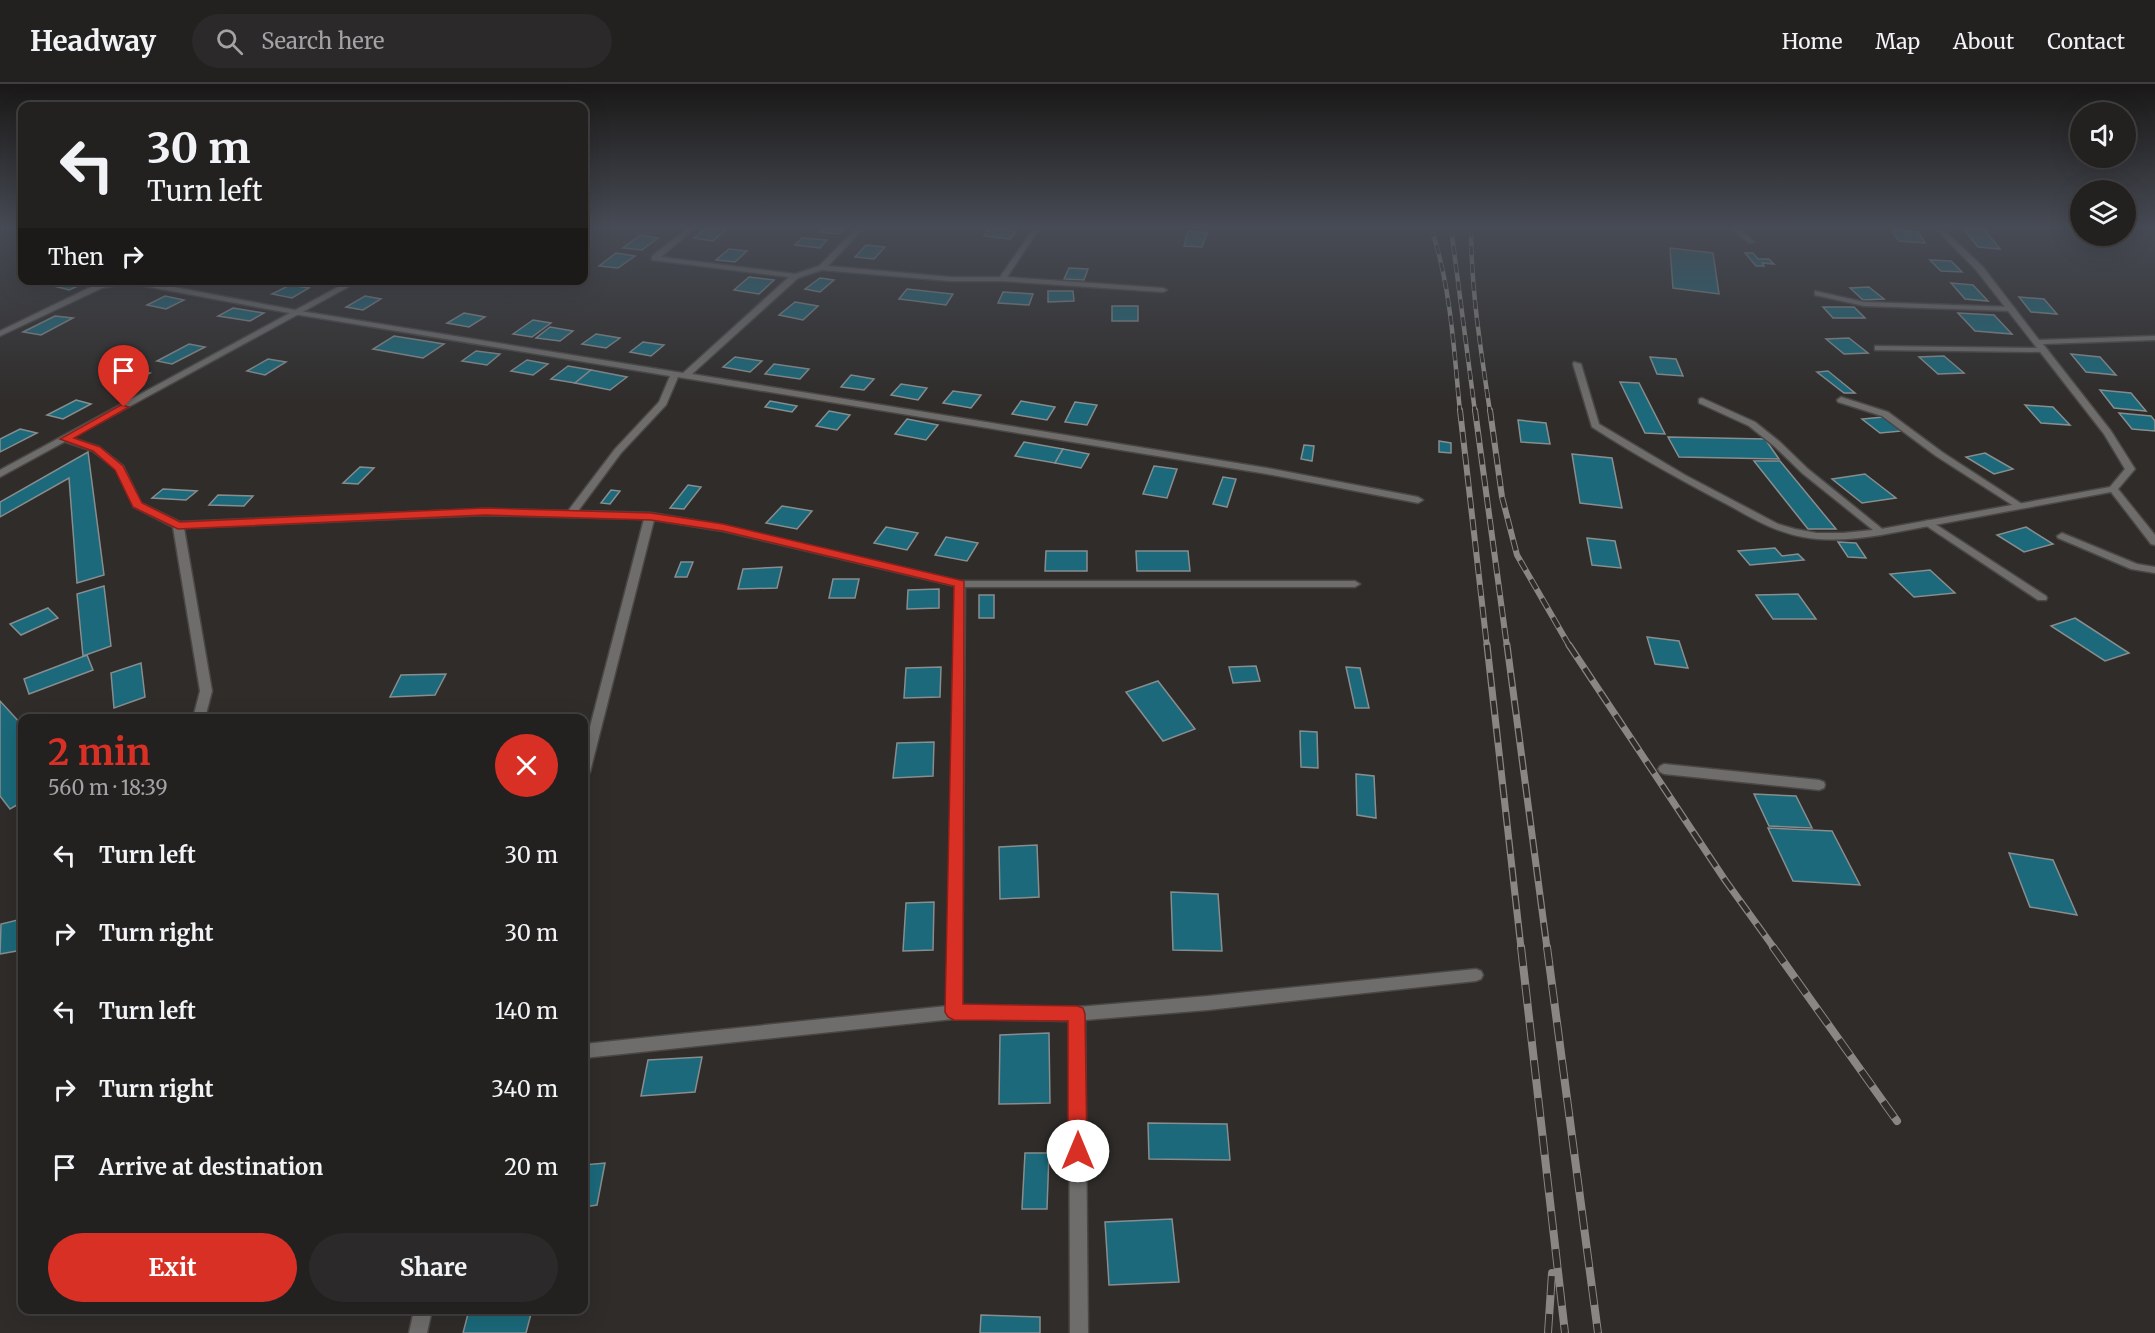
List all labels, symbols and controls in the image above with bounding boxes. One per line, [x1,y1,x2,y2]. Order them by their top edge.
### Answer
search box [192,14,612,68]
text: Headway [30,23,156,59]
icon: search [213,25,246,58]
text: Search here [261,27,385,55]
text: Home [1782,28,1842,55]
text: Map [1875,28,1920,55]
text: About [1953,28,2014,55]
text: Contact [2047,28,2125,55]
map controls [2070,102,2136,246]
button: sound [2070,102,2136,168]
text: 30 m [147,122,251,174]
icon: left [48,126,126,204]
text: Turn left [147,174,262,208]
button: layers [2070,180,2136,246]
icon: right [116,240,149,273]
text: Then [48,243,104,271]
pin [98,345,149,407]
icon: arrive [107,354,140,387]
text: 2 min [48,730,151,775]
button: close [495,734,558,797]
text: 560 m · 18:39 [48,775,168,800]
icon: left [48,839,81,872]
text: Turn left [99,841,196,869]
text: 30 m [504,841,558,869]
icon: right [48,917,81,950]
text: Turn right [99,919,213,947]
text: 30 m [504,919,558,947]
icon: left [48,995,81,1028]
text: Turn left [99,997,196,1025]
text: 140 m [495,997,558,1025]
icon: right [48,1073,81,1106]
text: Turn right [99,1075,213,1103]
text: 340 m [491,1075,558,1103]
position arrow [1046,1119,1110,1183]
icon: arrive [48,1151,81,1184]
text: Arrive at destination [99,1153,323,1181]
text: 20 m [504,1153,558,1181]
button: Exit [48,1233,297,1302]
button: Share [309,1233,558,1302]

